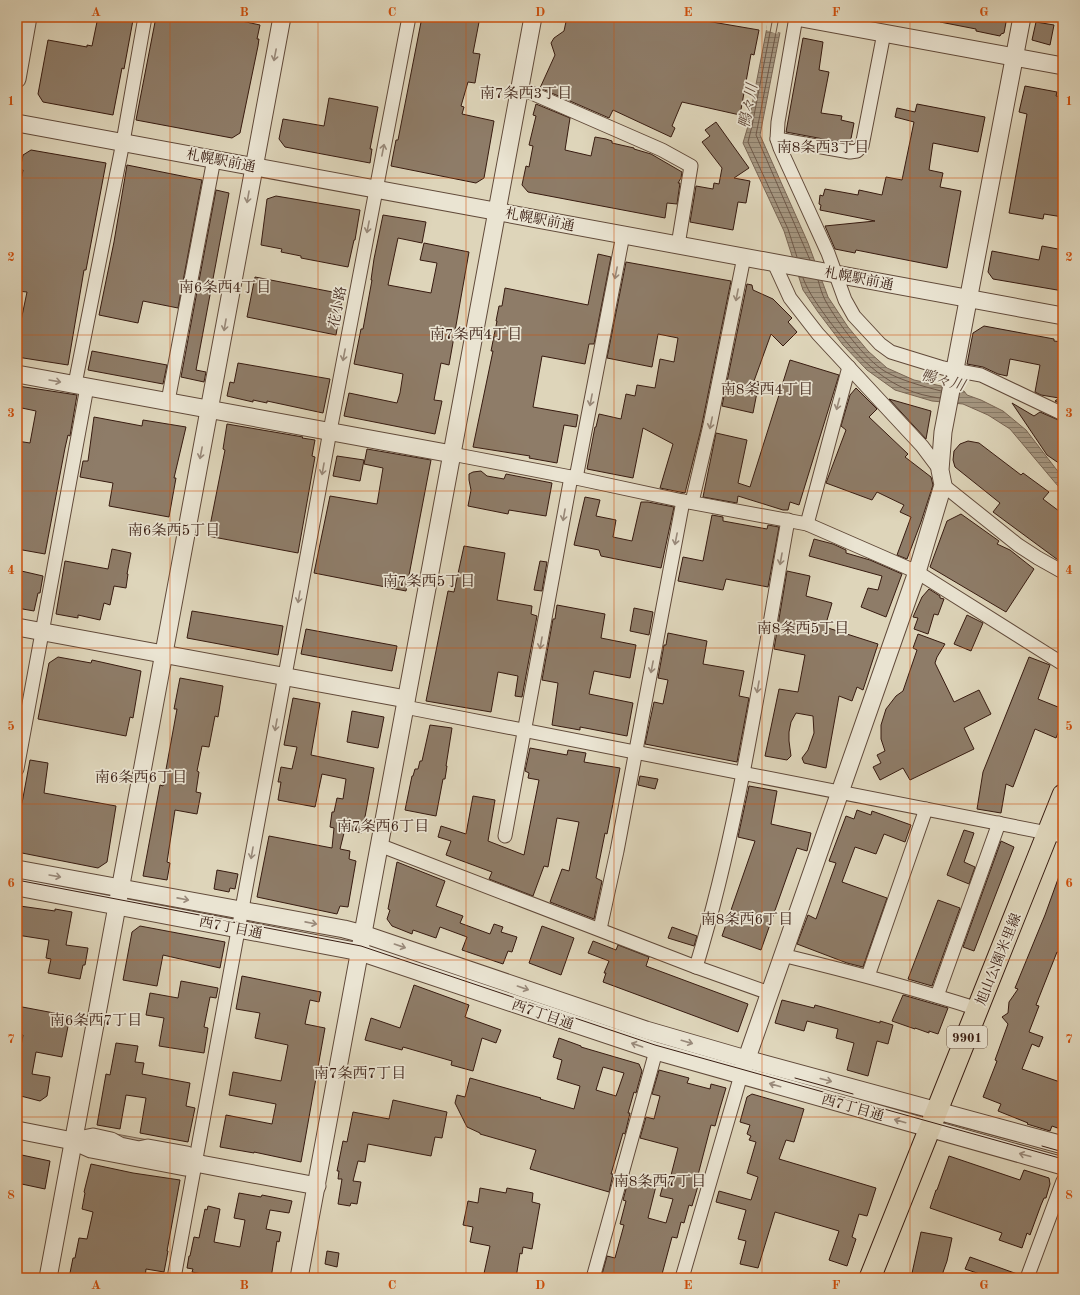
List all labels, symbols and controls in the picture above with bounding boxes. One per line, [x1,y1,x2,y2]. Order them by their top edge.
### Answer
text: A [91,6,101,19]
text: B [239,6,249,19]
text: C [388,6,396,19]
text: D [535,6,545,19]
text: E [684,6,693,19]
text: F [832,6,841,19]
text: G [979,6,989,19]
one-way arrow [271,48,279,61]
water label: 鴨々川 [736,80,762,130]
district label: 南7条西3丁目 [480,85,572,102]
text: 1 [7,95,15,108]
text: 1 [1065,95,1073,108]
district label: 南8条西3丁目 [777,139,869,156]
one-way arrow [379,144,387,157]
street label: 札幌駅前通 [185,146,257,175]
one-way arrow [244,190,252,203]
street label: 札幌駅前通 [504,205,576,234]
one-way arrow [364,220,372,233]
text: 2 [7,251,15,264]
text: 2 [1065,251,1073,264]
street label: 札幌駅前通 [823,264,895,293]
one-way arrow [611,266,619,279]
district label: 南6条西4丁目 [179,279,271,296]
street label: 花小路 [326,285,349,329]
one-way arrow [732,289,740,302]
one-way arrow [220,318,228,331]
district label: 南7条西4丁目 [430,326,522,343]
one-way arrow [340,348,348,361]
water label: 鴨々川 [919,366,969,395]
one-way arrow [49,377,62,385]
district label: 南8条西4丁目 [721,381,813,398]
one-way arrow [586,394,594,407]
one-way arrow [834,398,842,411]
text: 3 [7,407,15,420]
text: 3 [1065,407,1073,420]
one-way arrow [706,416,714,429]
one-way arrow [197,446,205,459]
one-way arrow [318,462,326,475]
one-way arrow [560,509,568,522]
district label: 南6条西5丁目 [128,522,220,539]
one-way arrow [672,532,680,545]
one-way arrow [777,552,785,565]
text: 4 [7,564,15,577]
text: 4 [1065,564,1073,577]
district label: 南7条西5丁目 [383,573,475,590]
one-way arrow [295,590,303,603]
district label: 南8条西5丁目 [757,620,849,637]
one-way arrow [537,636,545,649]
one-way arrow [647,660,655,673]
one-way arrow [754,680,762,693]
one-way arrow [271,718,279,731]
text: 5 [7,720,15,733]
text: 5 [1065,720,1073,733]
district label: 南6条西6丁目 [95,769,187,786]
district label: 南7条西6丁目 [337,818,429,835]
one-way arrow [248,846,256,859]
one-way arrow [48,872,61,880]
text: 6 [7,877,15,890]
text: 6 [1065,877,1073,890]
one-way arrow [176,896,189,904]
district label: 南8条西6丁目 [701,911,793,928]
street label: 旭山公園米里線 [973,911,1024,1007]
street label: 西7丁目通 [198,914,264,941]
one-way arrow [304,920,317,928]
one-way arrow [394,943,406,951]
one-way arrow [517,985,530,992]
street label: 西7丁目通 [510,997,576,1032]
district label: 南6条西7丁目 [50,1012,142,1029]
road number: 9901 [947,1026,987,1048]
text: 7 [7,1033,15,1046]
text: 7 [1065,1033,1073,1046]
one-way arrow [680,1039,693,1046]
one-way arrow [630,1041,643,1048]
district label: 南7条西7丁目 [314,1065,406,1082]
one-way arrow [819,1077,832,1084]
one-way arrow [769,1081,782,1088]
street label: 西7丁目通 [820,1091,886,1124]
one-way arrow [894,1117,907,1124]
one-way arrow [1019,1151,1032,1158]
district label: 南8条西7丁目 [614,1173,706,1190]
text: 8 [7,1189,15,1202]
text: 8 [1065,1189,1073,1202]
text: A [91,1279,101,1292]
text: B [239,1279,249,1292]
text: C [388,1279,396,1292]
text: D [535,1279,545,1292]
text: E [684,1279,693,1292]
text: F [832,1279,841,1292]
text: G [979,1279,989,1292]

